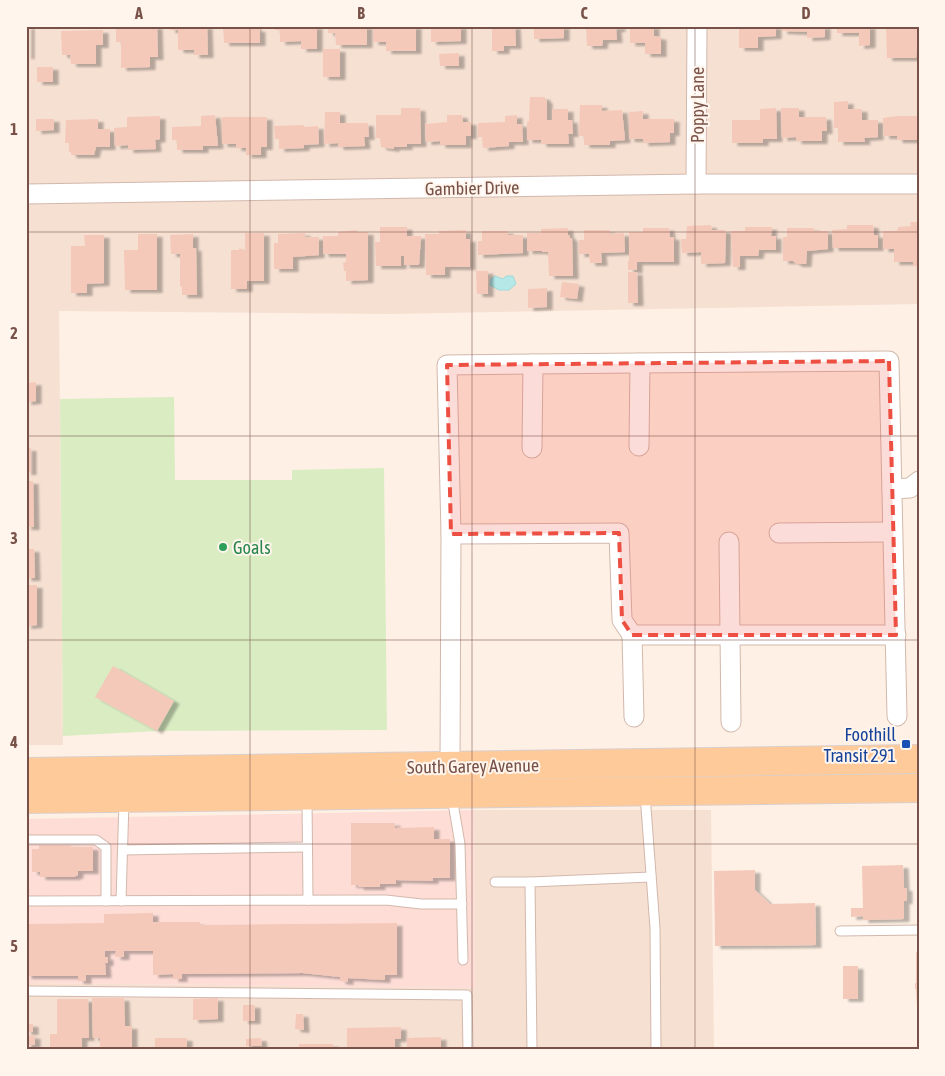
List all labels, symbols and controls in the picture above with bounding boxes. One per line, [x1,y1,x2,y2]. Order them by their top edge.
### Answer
text: A [134,4,143,22]
text: B [357,4,365,22]
text: C [580,4,588,22]
text: D [802,4,811,22]
street label: Poppy Lane [687,67,708,143]
text: 1 [10,120,18,138]
street label: Gambier Drive [425,177,519,199]
text: 2 [10,324,18,342]
text: 3 [10,529,18,547]
place label: Goals [233,537,271,558]
marker: Goals [217,541,229,553]
place label: Foothill Transit 291 [824,724,896,766]
text: 4 [9,733,18,751]
marker: Foothill Transit 291 [900,738,912,750]
street label: South Garey Avenue [407,754,539,778]
text: 5 [10,937,18,955]

